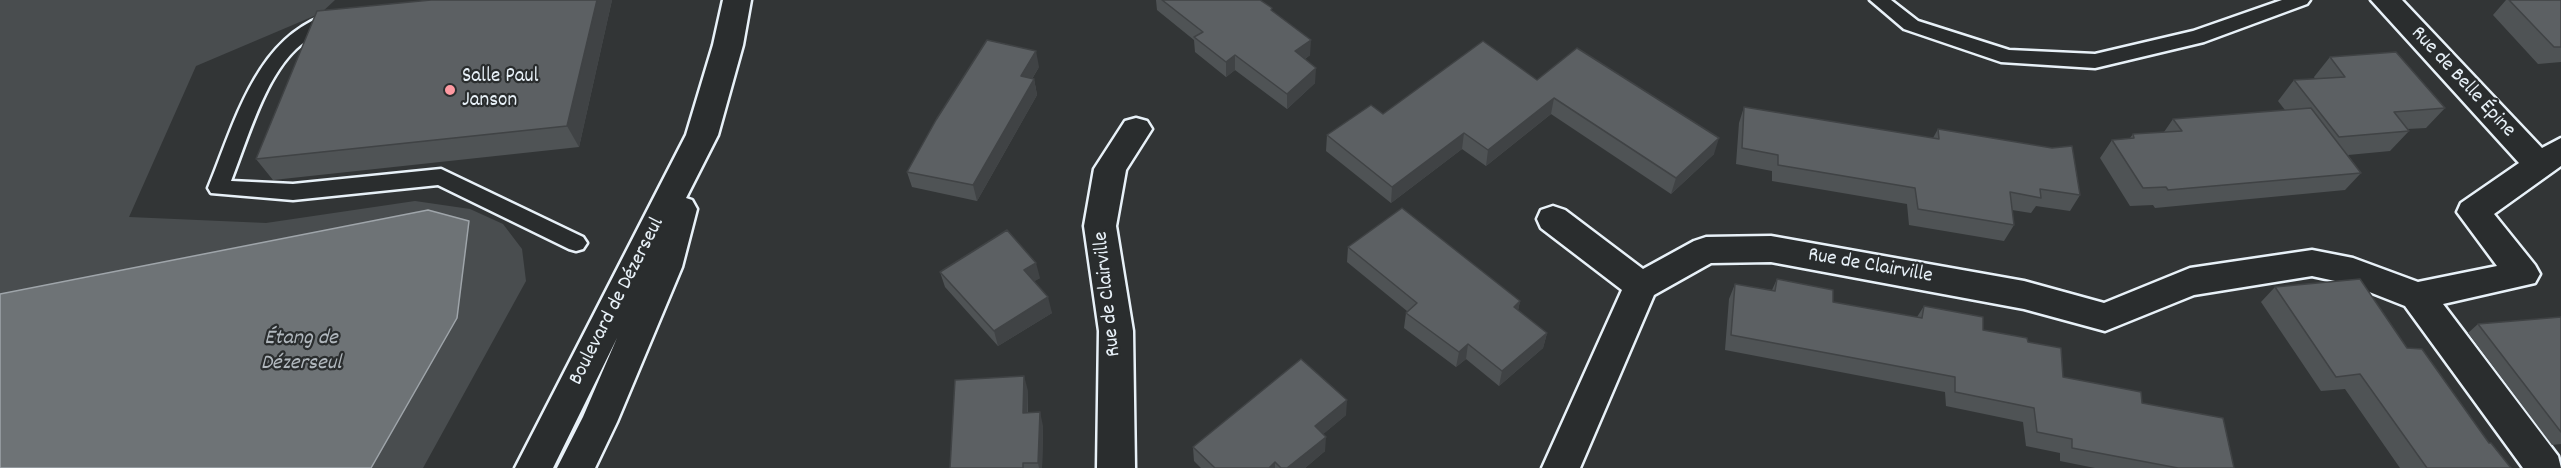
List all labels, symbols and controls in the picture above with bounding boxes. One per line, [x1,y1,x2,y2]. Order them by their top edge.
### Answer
street label: Rue de Belle Épine [2404,22,2520,144]
place label: Salle Paul Janson [462,65,539,115]
marker: Salle Paul Janson [443,83,457,97]
street label: Boulevard de Dézerseul [565,214,671,390]
street label: Rue de Clairville [1090,230,1128,358]
street label: Rue de Clairville [1806,244,1934,290]
water label: Étang de Dézerseul [261,327,341,378]

